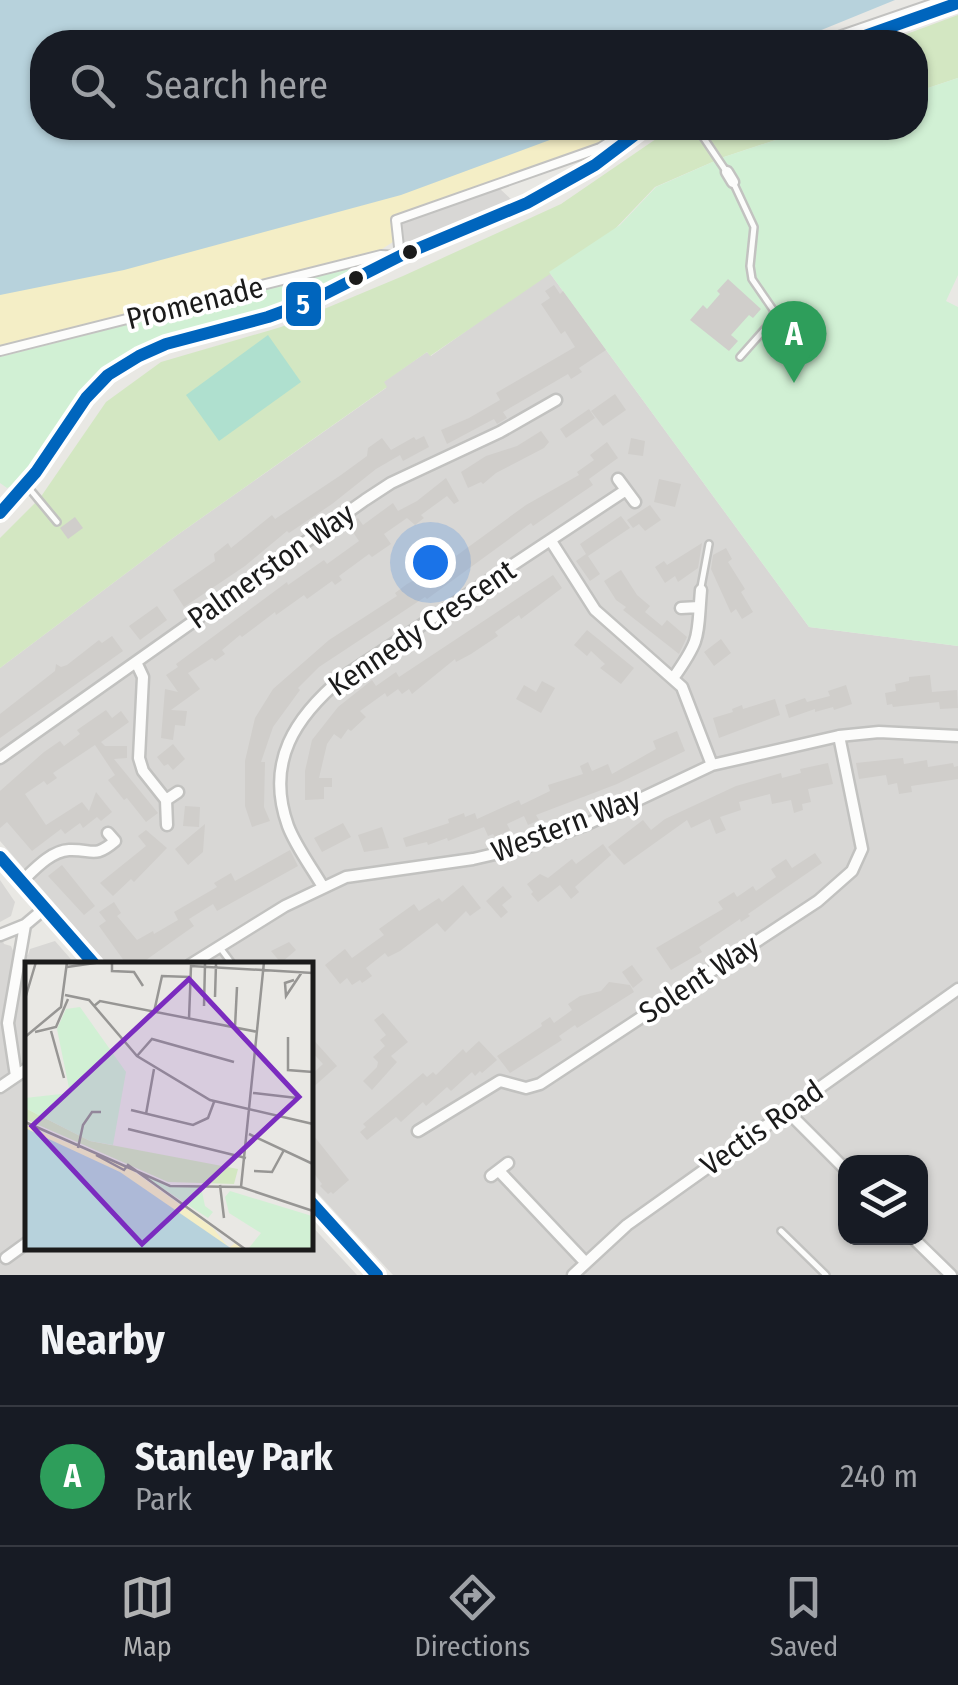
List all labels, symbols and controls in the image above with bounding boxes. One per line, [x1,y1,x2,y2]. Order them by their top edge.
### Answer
search box [30,30,928,140]
icon: search [65,58,120,113]
text: Search here [145,62,328,108]
unlabelled marker [400,242,420,262]
unlabelled marker [346,268,366,288]
street label: Promenade [123,269,267,337]
line badge: 5 [284,280,323,328]
text: 5 [296,288,310,321]
pin: A [762,300,826,383]
street label: Palmerston Way [181,495,361,636]
your location [405,537,456,588]
street label: Kennedy Crescent [322,552,523,704]
street label: Western Way [486,780,646,870]
street label: Solent Way [633,927,766,1031]
inset map [25,962,312,1250]
street label: Vectis Road [694,1073,830,1183]
map controls [838,1155,928,1245]
button: layers [838,1155,928,1245]
text: Nearby [40,1315,165,1365]
text: Stanley Park [135,1434,333,1480]
text: A [64,1457,81,1495]
text: 240 m [840,1457,918,1495]
text: Park [135,1480,192,1518]
tab: Map [120,1570,175,1663]
tab: Directions [414,1570,530,1663]
tab: Saved [770,1570,838,1663]

